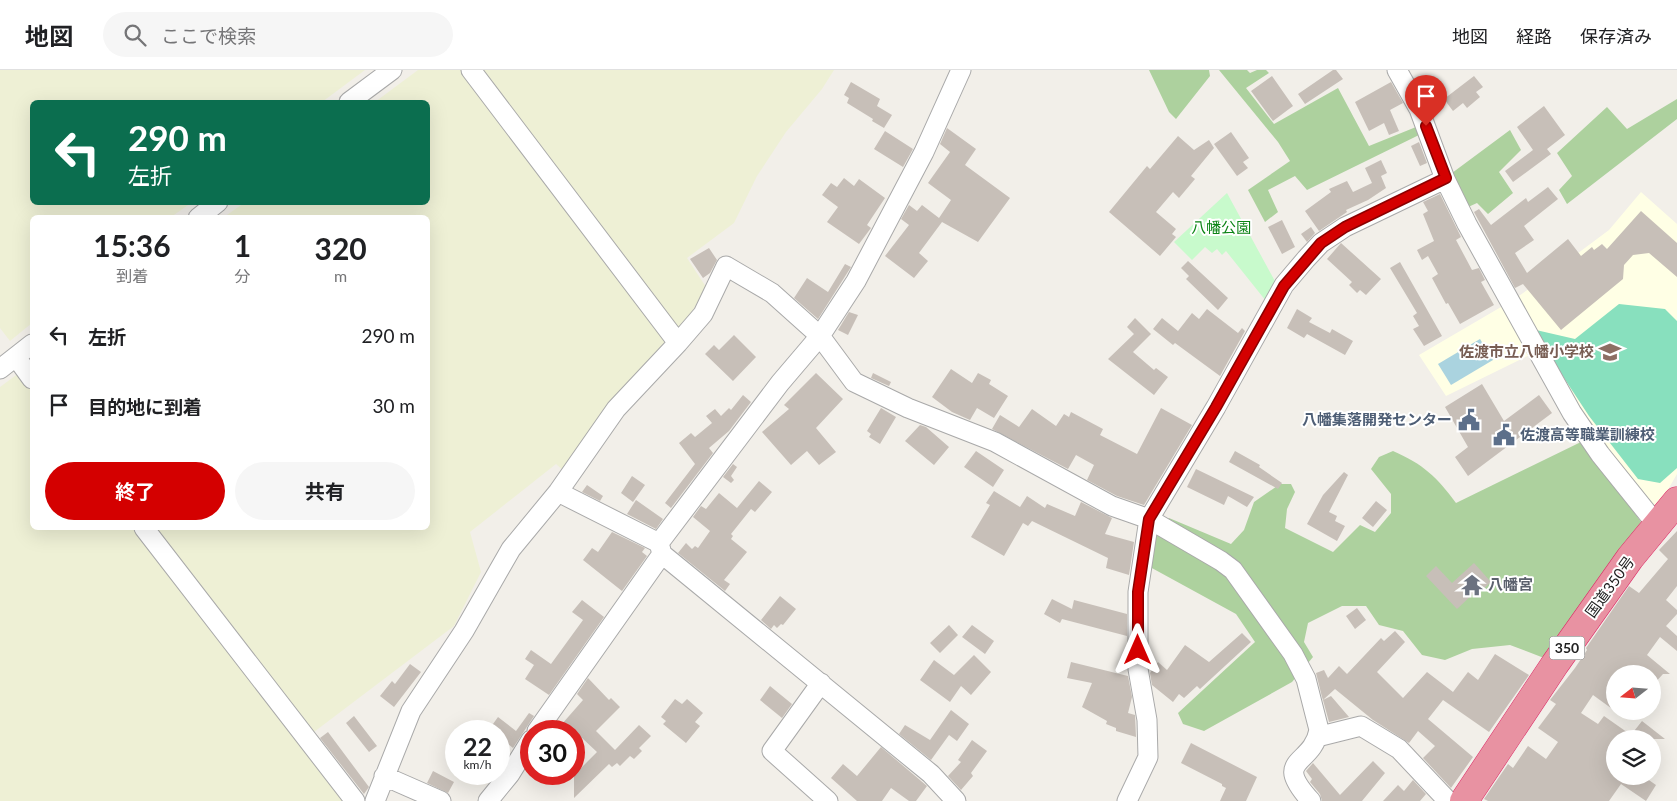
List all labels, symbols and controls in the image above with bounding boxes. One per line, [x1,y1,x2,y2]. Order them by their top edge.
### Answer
search box [103,12,453,57]
text: 地図 [25,21,73,50]
icon: search [121,21,149,49]
text: ここで検索 [161,24,256,47]
text: 地図 [1452,25,1488,47]
text: 経路 [1516,25,1552,47]
text: 保存済み [1580,25,1652,47]
pin [1405,75,1447,126]
icon: arrive [1412,82,1440,110]
text: 290 m [128,116,227,158]
icon: left [45,120,110,185]
text: 左折 [128,162,172,189]
park label: 八幡公園 [1191,218,1251,236]
text: 15:36 [93,227,171,263]
text: 1 [234,227,251,263]
text: 320 [315,230,367,266]
text: 到着 [116,266,148,285]
text: 分 [235,266,251,285]
text: m [334,266,347,285]
icon: left [45,321,73,349]
text: 290 m [361,324,415,347]
text: 左折 [88,325,126,348]
school or university icon: 佐渡市立八幡小学校 [1597,339,1623,365]
place label: 佐渡市立八幡小学校 [1459,342,1594,360]
icon: arrive [45,391,73,419]
text: 30 m [372,394,415,417]
text: 目的地に到着 [88,395,202,418]
public building icon: 八幡集落開発センター [1456,407,1482,433]
place label: 八幡集落開発センター [1302,410,1452,428]
public building icon: 佐渡高等職業訓練校 [1491,422,1517,448]
place label: 佐渡高等職業訓練校 [1520,425,1655,443]
button: 終了 [45,462,225,520]
button: 共有 [235,462,415,520]
street label: 国道350号 [1581,552,1637,620]
temple icon: 八幡宮 [1459,572,1485,598]
place label: 八幡宮 [1488,575,1533,593]
position arrow [1111,623,1163,675]
road number: 350 [1550,636,1584,660]
north arrow [1606,665,1661,720]
map controls [1606,665,1661,785]
speed limit sign: 30 [520,720,585,785]
button: layers [1606,730,1661,785]
text: 22 [463,731,492,761]
text: km/h [463,757,492,772]

